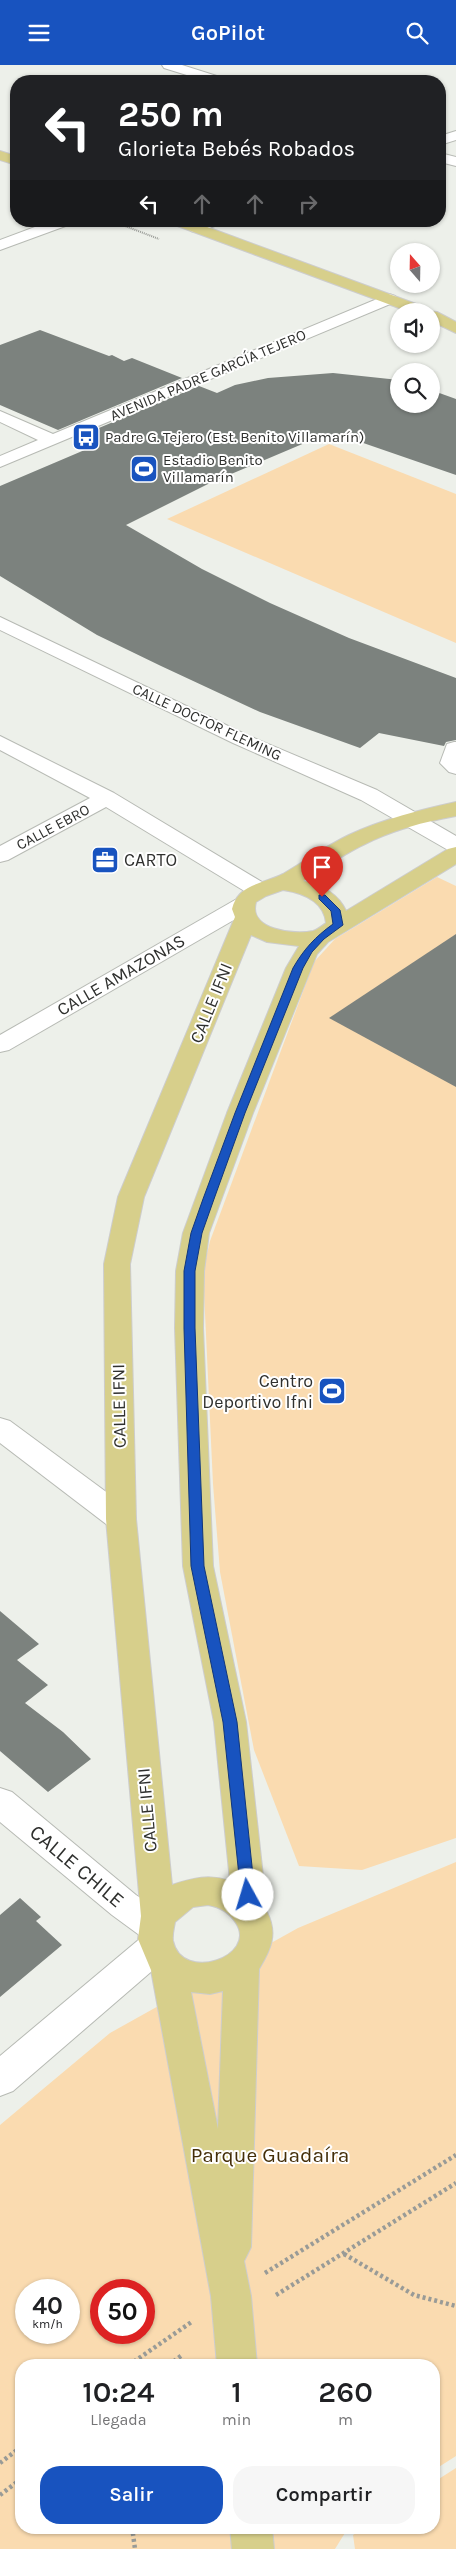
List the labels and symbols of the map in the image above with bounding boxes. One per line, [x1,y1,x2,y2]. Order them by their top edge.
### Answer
north arrow [390,243,440,293]
street label: AVENIDA PADRE GARCÍA TEJERO [107,325,309,425]
bus stop icon: Padre G. Tejero (Est. Benito Villamarín) [71,422,101,452]
place label: Padre G. Tejero (Est. Benito Villamarín) [105,428,364,446]
place label: Estadio Benito Villamarín [163,451,263,486]
sports icon: Estadio Benito Villamarín [129,454,159,484]
street label: CALLE DOCTOR FLEMING [129,679,285,765]
street label: CALLE EBRO [13,800,93,854]
office icon: CARTO [90,845,120,875]
pin [301,846,343,897]
place label: CARTO [124,849,177,871]
street label: CALLE AMAZONAS [53,929,189,1021]
street label: CALLE IFNI [185,960,237,1046]
street label: CALLE IFNI [107,1364,131,1448]
place label: Centro Deportivo Ifni [202,1370,313,1413]
sports icon: Centro Deportivo Ifni [317,1376,347,1406]
street label: CALLE IFNI [132,1767,162,1853]
street label: CALLE CHILE [25,1820,129,1912]
position arrow [221,1868,273,1920]
park label: Parque Guadaíra [191,2143,349,2167]
speed limit sign: 50 [90,2279,155,2344]

